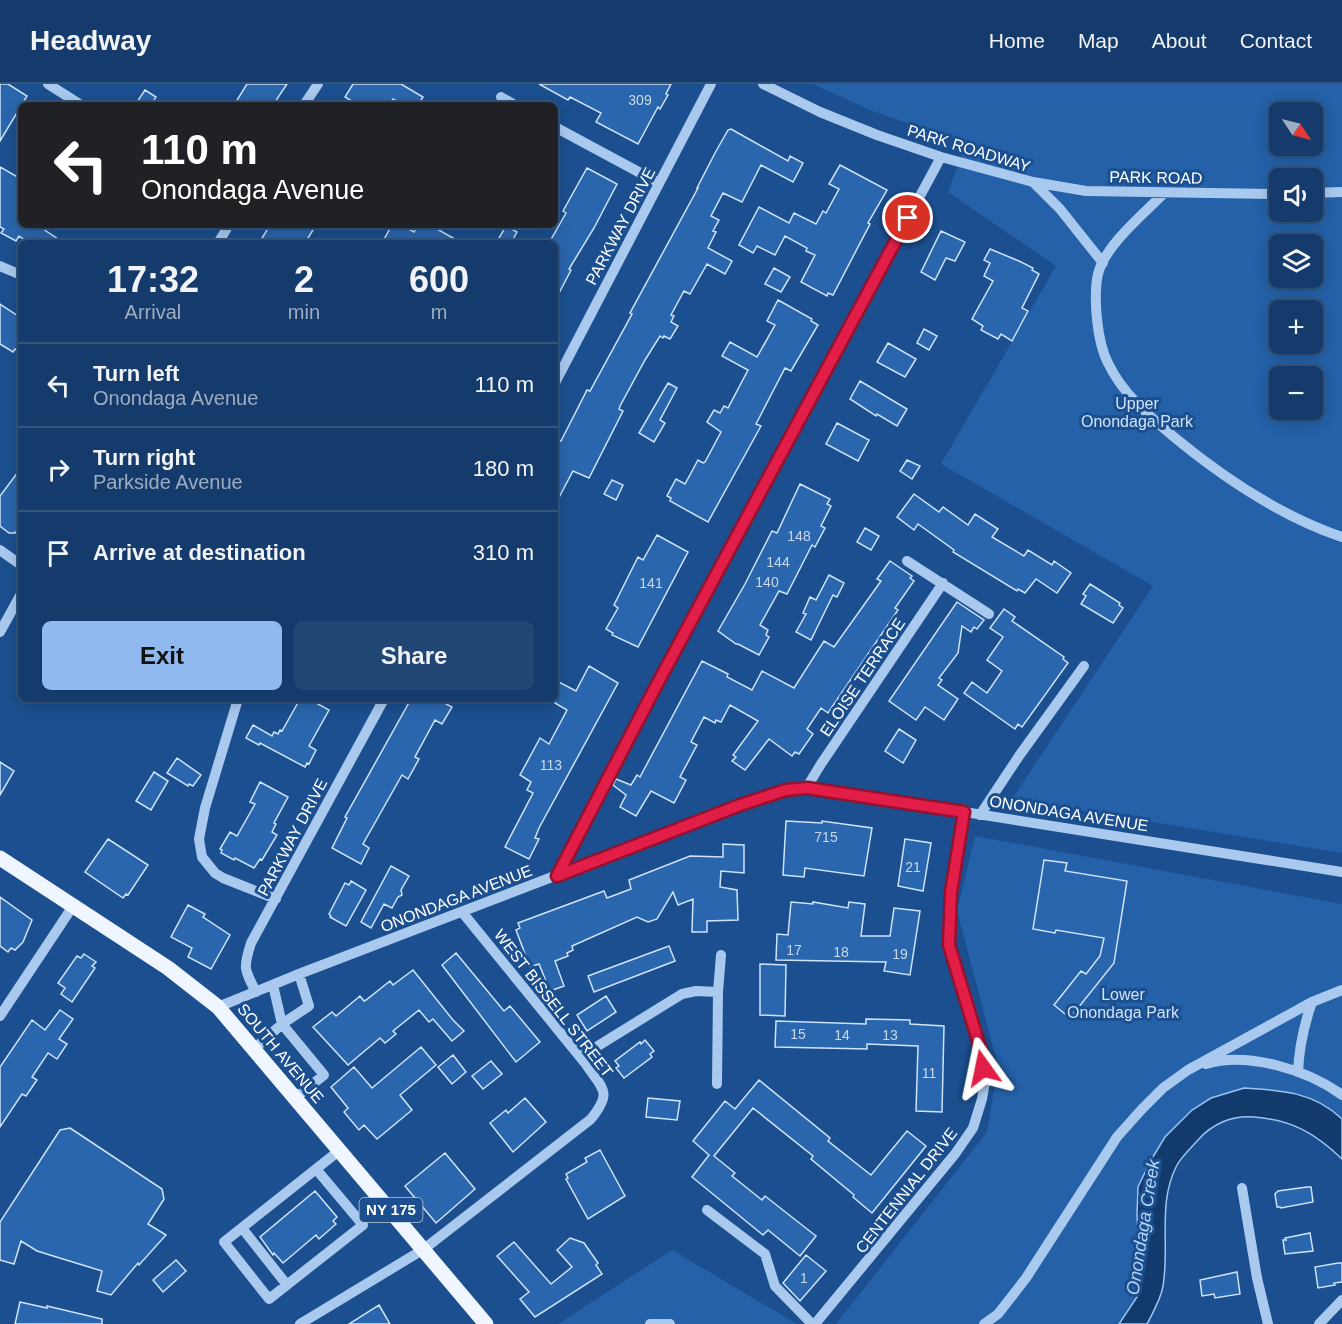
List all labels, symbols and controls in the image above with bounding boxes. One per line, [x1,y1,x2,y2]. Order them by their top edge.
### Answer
text: Headway [30,25,151,56]
text: Home [989,29,1045,52]
text: Map [1078,29,1119,52]
text: About [1152,29,1207,52]
text: Contact [1240,29,1312,52]
house number: 309 [628,92,652,108]
north arrow [1269,102,1323,156]
map controls [1269,102,1323,420]
street label: PARK ROADWAY [905,122,1033,175]
icon: left [42,126,120,204]
text: 110 m [141,126,258,173]
street label: PARKWAY DRIVE [582,165,658,288]
street label: PARK ROAD [1109,168,1203,187]
button: sound [1269,168,1323,222]
text: Onondaga Avenue [141,175,364,205]
pin [882,192,933,243]
icon: arrive [891,201,924,234]
button: layers [1269,234,1323,288]
text: 17:32 [107,259,199,300]
text: 2 [294,259,314,300]
text: 600 [409,259,469,300]
button: + [1269,300,1323,354]
text: Arrival [125,301,181,323]
text: min [288,301,320,323]
text: m [431,301,447,323]
text: Turn left [93,361,179,386]
button: − [1269,366,1323,420]
icon: left [42,369,75,402]
text: 110 m [474,372,534,397]
text: Onondaga Avenue [93,387,258,409]
park label: Upper Onondaga Park [1081,395,1194,430]
text: Turn right [93,445,195,470]
icon: right [42,453,75,486]
text: 180 m [473,456,534,481]
text: Parkside Avenue [93,471,243,493]
house number: 148 [787,528,811,544]
icon: arrive [42,537,75,570]
text: Arrive at destination [93,540,306,565]
text: 310 m [473,540,534,565]
house number: 144 [766,554,790,570]
house number: 140 [755,574,779,590]
house number: 141 [639,575,663,591]
street label: ELOISE TERRACE [817,615,908,739]
button: Exit [42,621,282,690]
button: Share [294,621,534,690]
house number: 113 [540,757,562,773]
street label: PARKWAY DRIVE [254,776,330,899]
street label: ONONDAGA AVENUE [988,793,1150,834]
house number: 715 [814,829,838,845]
house number: 21 [905,859,921,875]
street label: ONONDAGA AVENUE [378,862,534,935]
street label: WEST BISSELL STREET [491,926,617,1081]
house number: 17 [786,942,802,958]
house number: 18 [833,944,849,960]
house number: 19 [892,946,908,962]
park label: Lower Onondaga Park [1067,986,1180,1021]
street label: SOUTH AVENUE [234,1000,327,1106]
house number: 15 [790,1026,806,1042]
house number: 14 [834,1027,850,1043]
house number: 13 [882,1027,898,1043]
position arrow [951,1036,1015,1100]
house number: 11 [922,1065,936,1081]
street label: CENTENNIAL DRIVE [852,1124,961,1256]
water label: Onondaga Creek [1122,1157,1164,1296]
road number: NY 175 [360,1198,422,1222]
house number: 1 [800,1270,808,1286]

